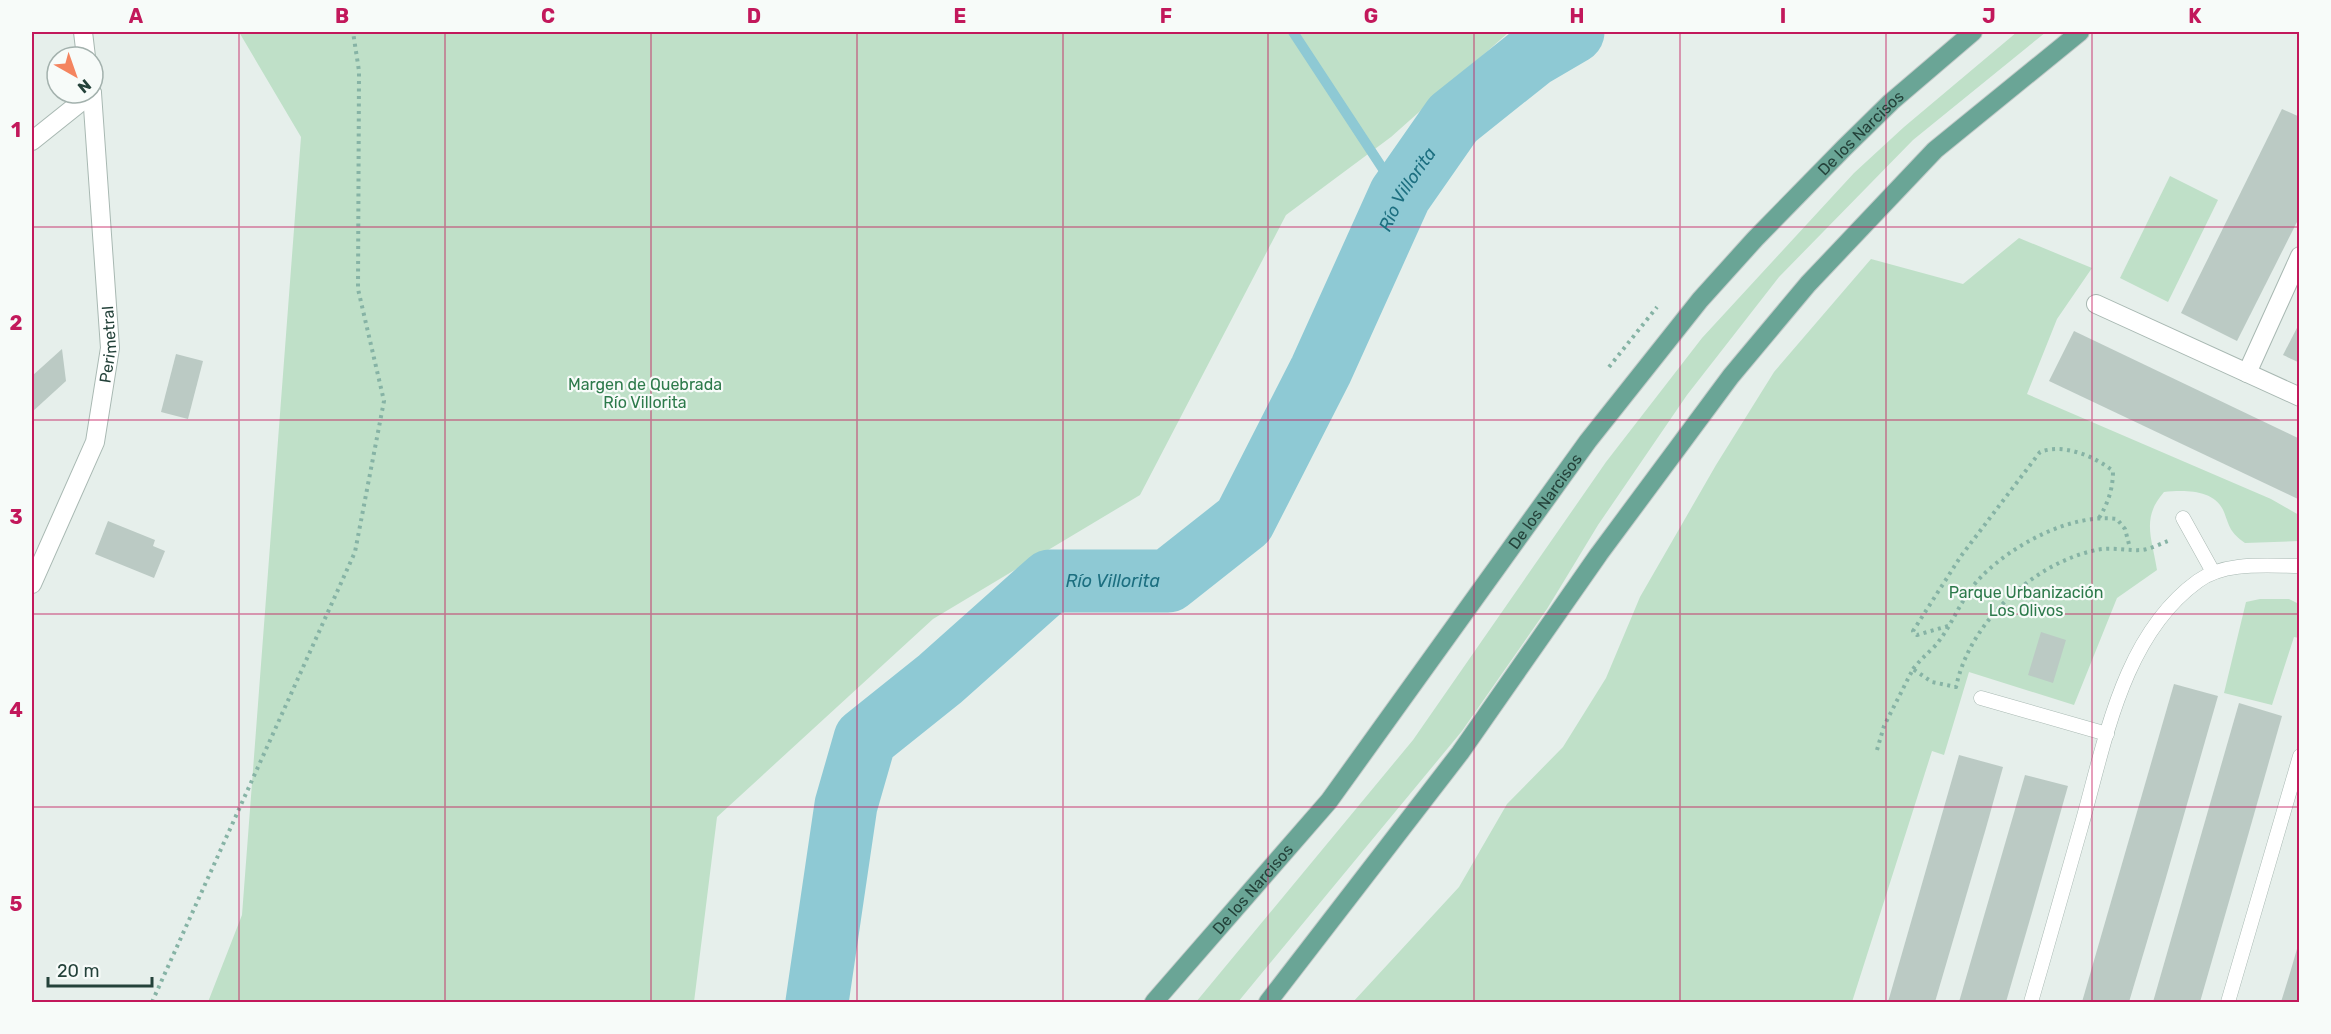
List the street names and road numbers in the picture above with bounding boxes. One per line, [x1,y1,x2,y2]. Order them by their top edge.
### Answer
street label: De los Narcisos [1813,86,1907,179]
street label: Perimetral [95,305,120,384]
street label: De los Narcisos [1504,450,1586,553]
street label: De los Narcisos [1208,840,1297,938]

